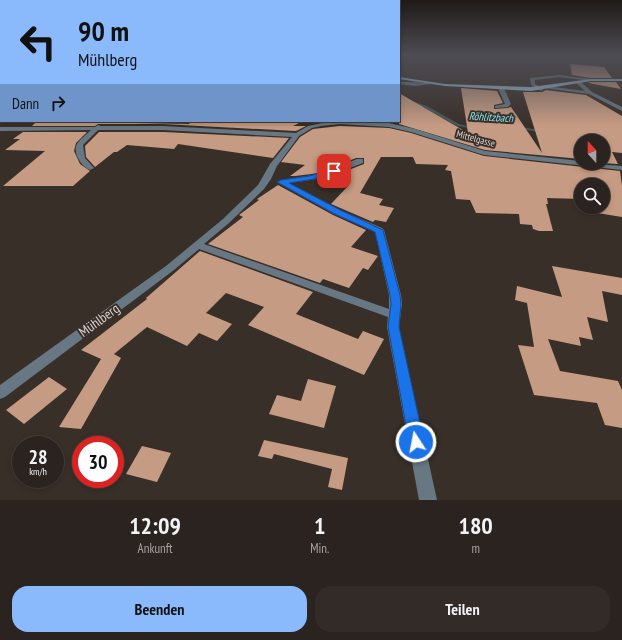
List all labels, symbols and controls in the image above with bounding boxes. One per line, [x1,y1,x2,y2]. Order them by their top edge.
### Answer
text: 90 m [78,12,129,49]
icon: left [12,16,64,68]
text: Mühlberg [78,48,137,71]
icon: right [47,92,69,114]
text: Dann [12,94,39,113]
water label: Röhlitzbach [469,109,515,125]
street label: Mittelgasse [455,127,497,150]
north arrow [574,134,610,170]
map controls [574,134,610,214]
pin [317,154,351,188]
icon: arrive [323,160,345,182]
button: search [574,178,610,214]
street label: Mühlberg [75,299,123,341]
position arrow [395,421,437,463]
speed limit sign: 30 [72,436,124,488]
text: 28 [28,444,48,470]
text: km/h [29,465,47,478]
text: 12:09 [129,510,181,541]
text: 1 [314,510,325,541]
text: 180 [458,510,493,541]
text: Ankunft [138,540,173,557]
text: Min. [310,540,329,557]
text: m [471,540,480,557]
button: Beenden [12,586,307,632]
button: Teilen [315,586,610,632]

